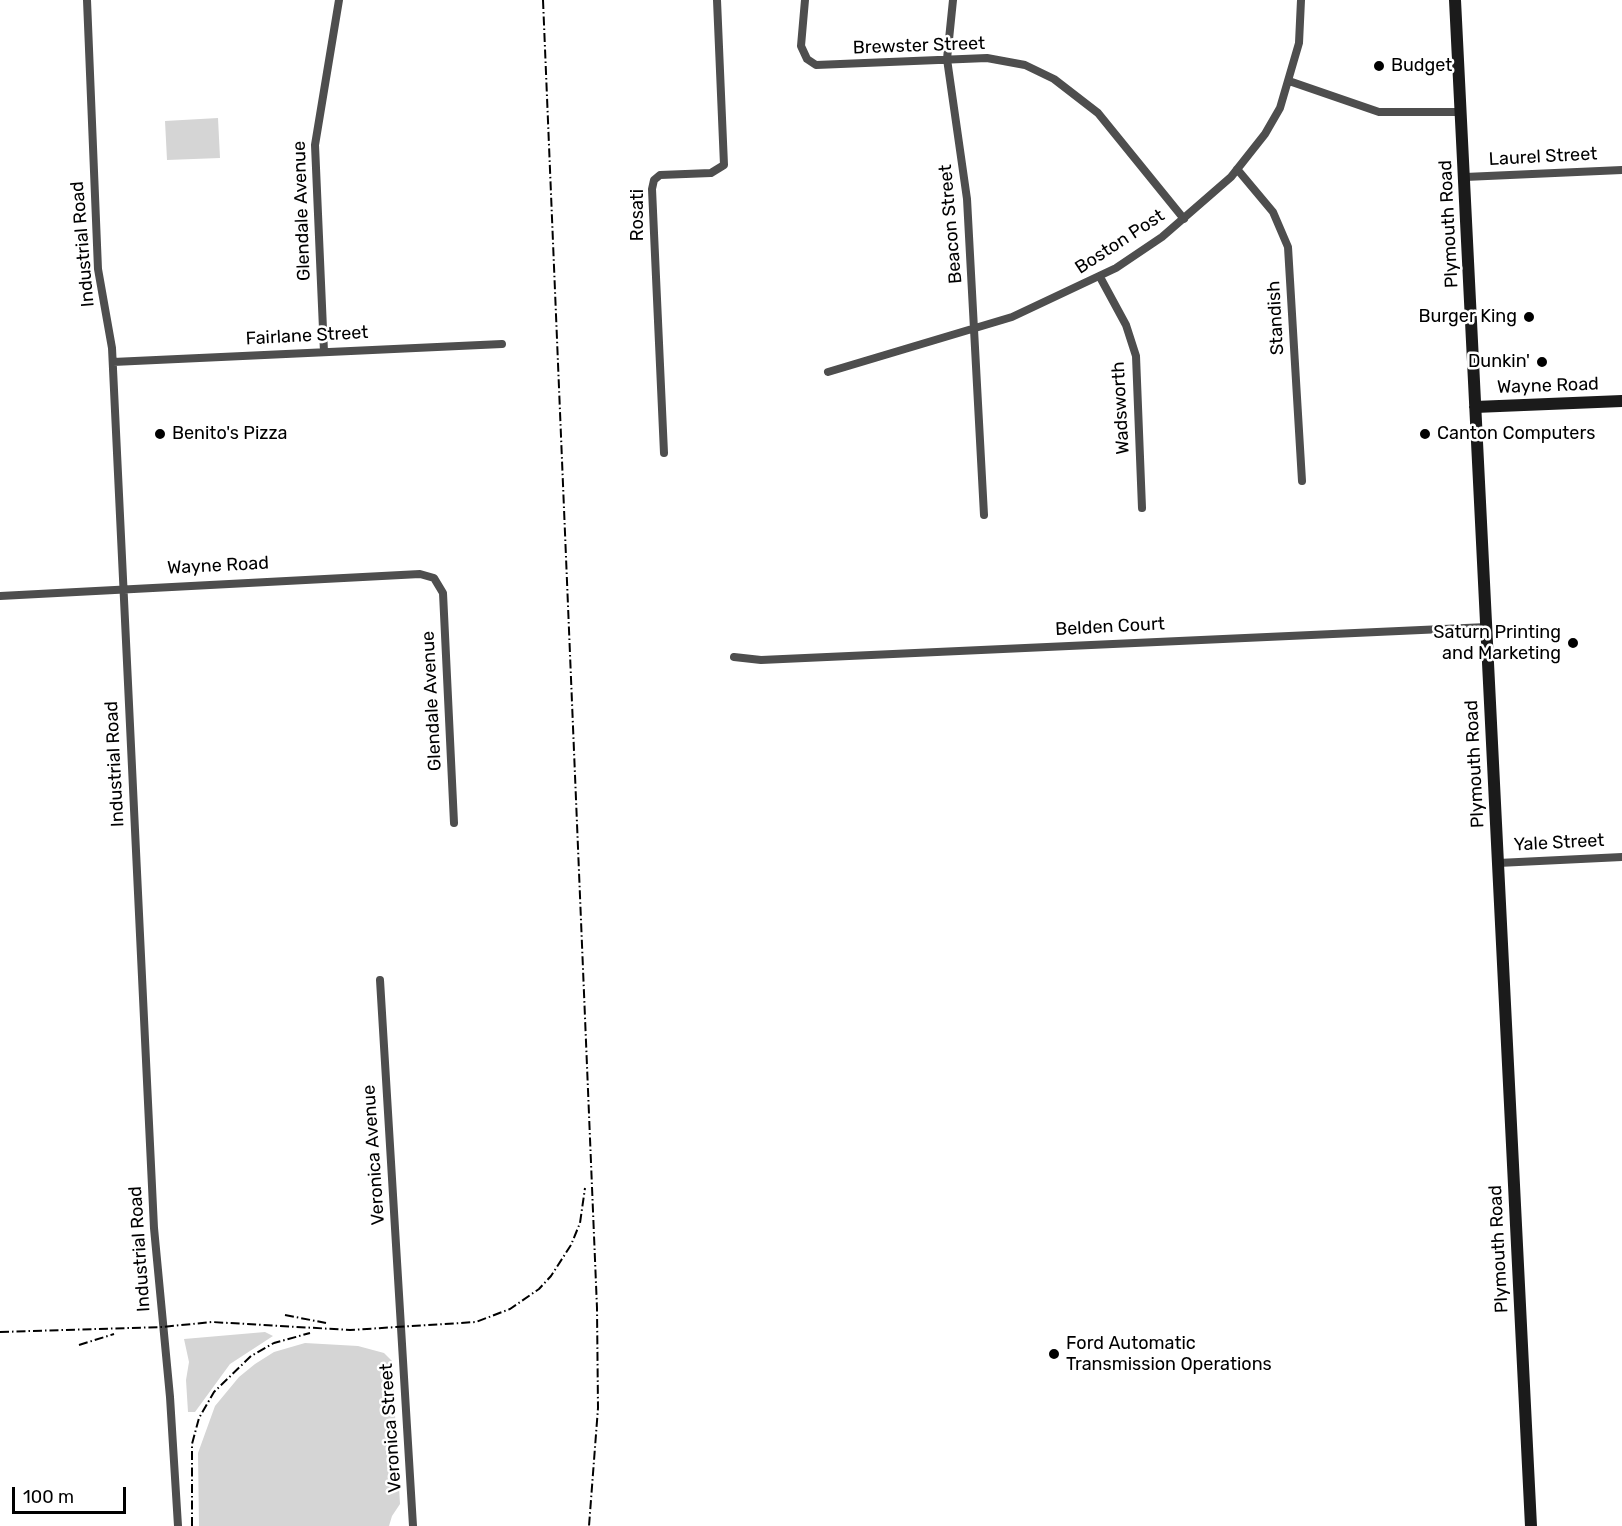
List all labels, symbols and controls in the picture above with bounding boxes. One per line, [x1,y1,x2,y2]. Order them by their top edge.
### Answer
street label: Brewster Street [853,33,985,59]
place label: Budget [1391,55,1452,77]
marker: Budget [1372,59,1386,73]
street label: Glendale Avenue [289,141,315,281]
street label: Laurel Street [1488,143,1598,171]
street label: Plymouth Road [1435,159,1463,289]
street label: Beacon Street [935,163,967,285]
street label: Industrial Road [67,180,99,308]
street label: Rosati [627,189,649,241]
street label: Boston Post [1071,205,1169,279]
street label: Standish [1263,280,1289,356]
place label: Burger King [1419,306,1517,328]
marker: Burger King [1522,310,1536,324]
street label: Fairlane Street [245,322,369,350]
place label: Dunkin' [1468,351,1530,373]
marker: Dunkin' [1535,355,1549,369]
street label: Wadsworth [1108,361,1134,455]
street label: Wayne Road [1497,373,1599,399]
place label: Benito's Pizza [172,423,288,445]
place label: Canton Computers [1437,423,1595,445]
marker: Benito's Pizza [153,427,167,441]
marker: Canton Computers [1418,427,1432,441]
street label: Wayne Road [167,553,269,579]
street label: Belden Court [1055,613,1165,641]
place label: Saturn Printing and Marketing [1433,622,1561,664]
street label: Glendale Avenue [418,630,446,772]
marker: Saturn Printing and Marketing [1566,636,1580,650]
street label: Plymouth Road [1461,699,1489,829]
street label: Industrial Road [101,700,129,828]
street label: Yale Street [1513,830,1605,856]
street label: Veronica Avenue [358,1084,390,1226]
street label: Plymouth Road [1485,1184,1513,1314]
street label: Industrial Road [125,1185,155,1313]
place label: Ford Automatic Transmission Operations [1066,1333,1272,1376]
marker: Ford Automatic Transmission Operations [1047,1347,1061,1361]
street label: Veronica Street [376,1363,406,1493]
scale bar [15,1475,129,1513]
text: 100 m [23,1486,74,1508]

